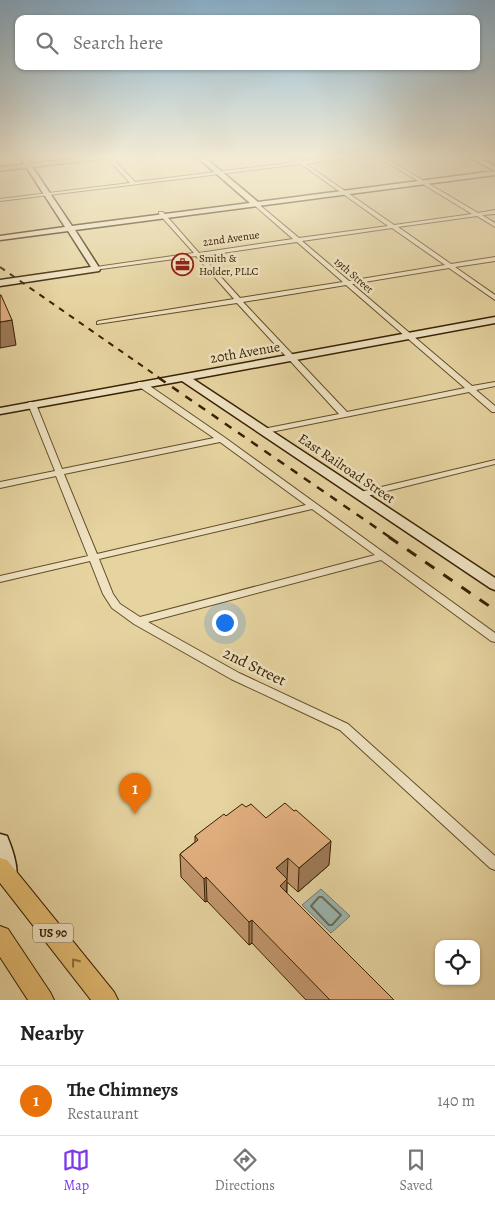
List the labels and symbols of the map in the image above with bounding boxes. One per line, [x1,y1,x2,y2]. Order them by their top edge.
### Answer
street label: 22nd Avenue [202,227,261,250]
place label: Smith & Holder, PLLC [199,251,259,279]
office icon: Smith & Holder, PLLC [171,252,195,276]
street label: 19th Street [331,254,377,297]
street label: 20th Avenue [209,337,282,368]
street label: East Railroad Street [295,429,399,508]
your location [212,610,238,636]
street label: 2nd Street [219,642,290,692]
pin: 1 [119,773,151,814]
road number: US 90 [33,924,73,942]
one-way arrow [73,959,81,968]

